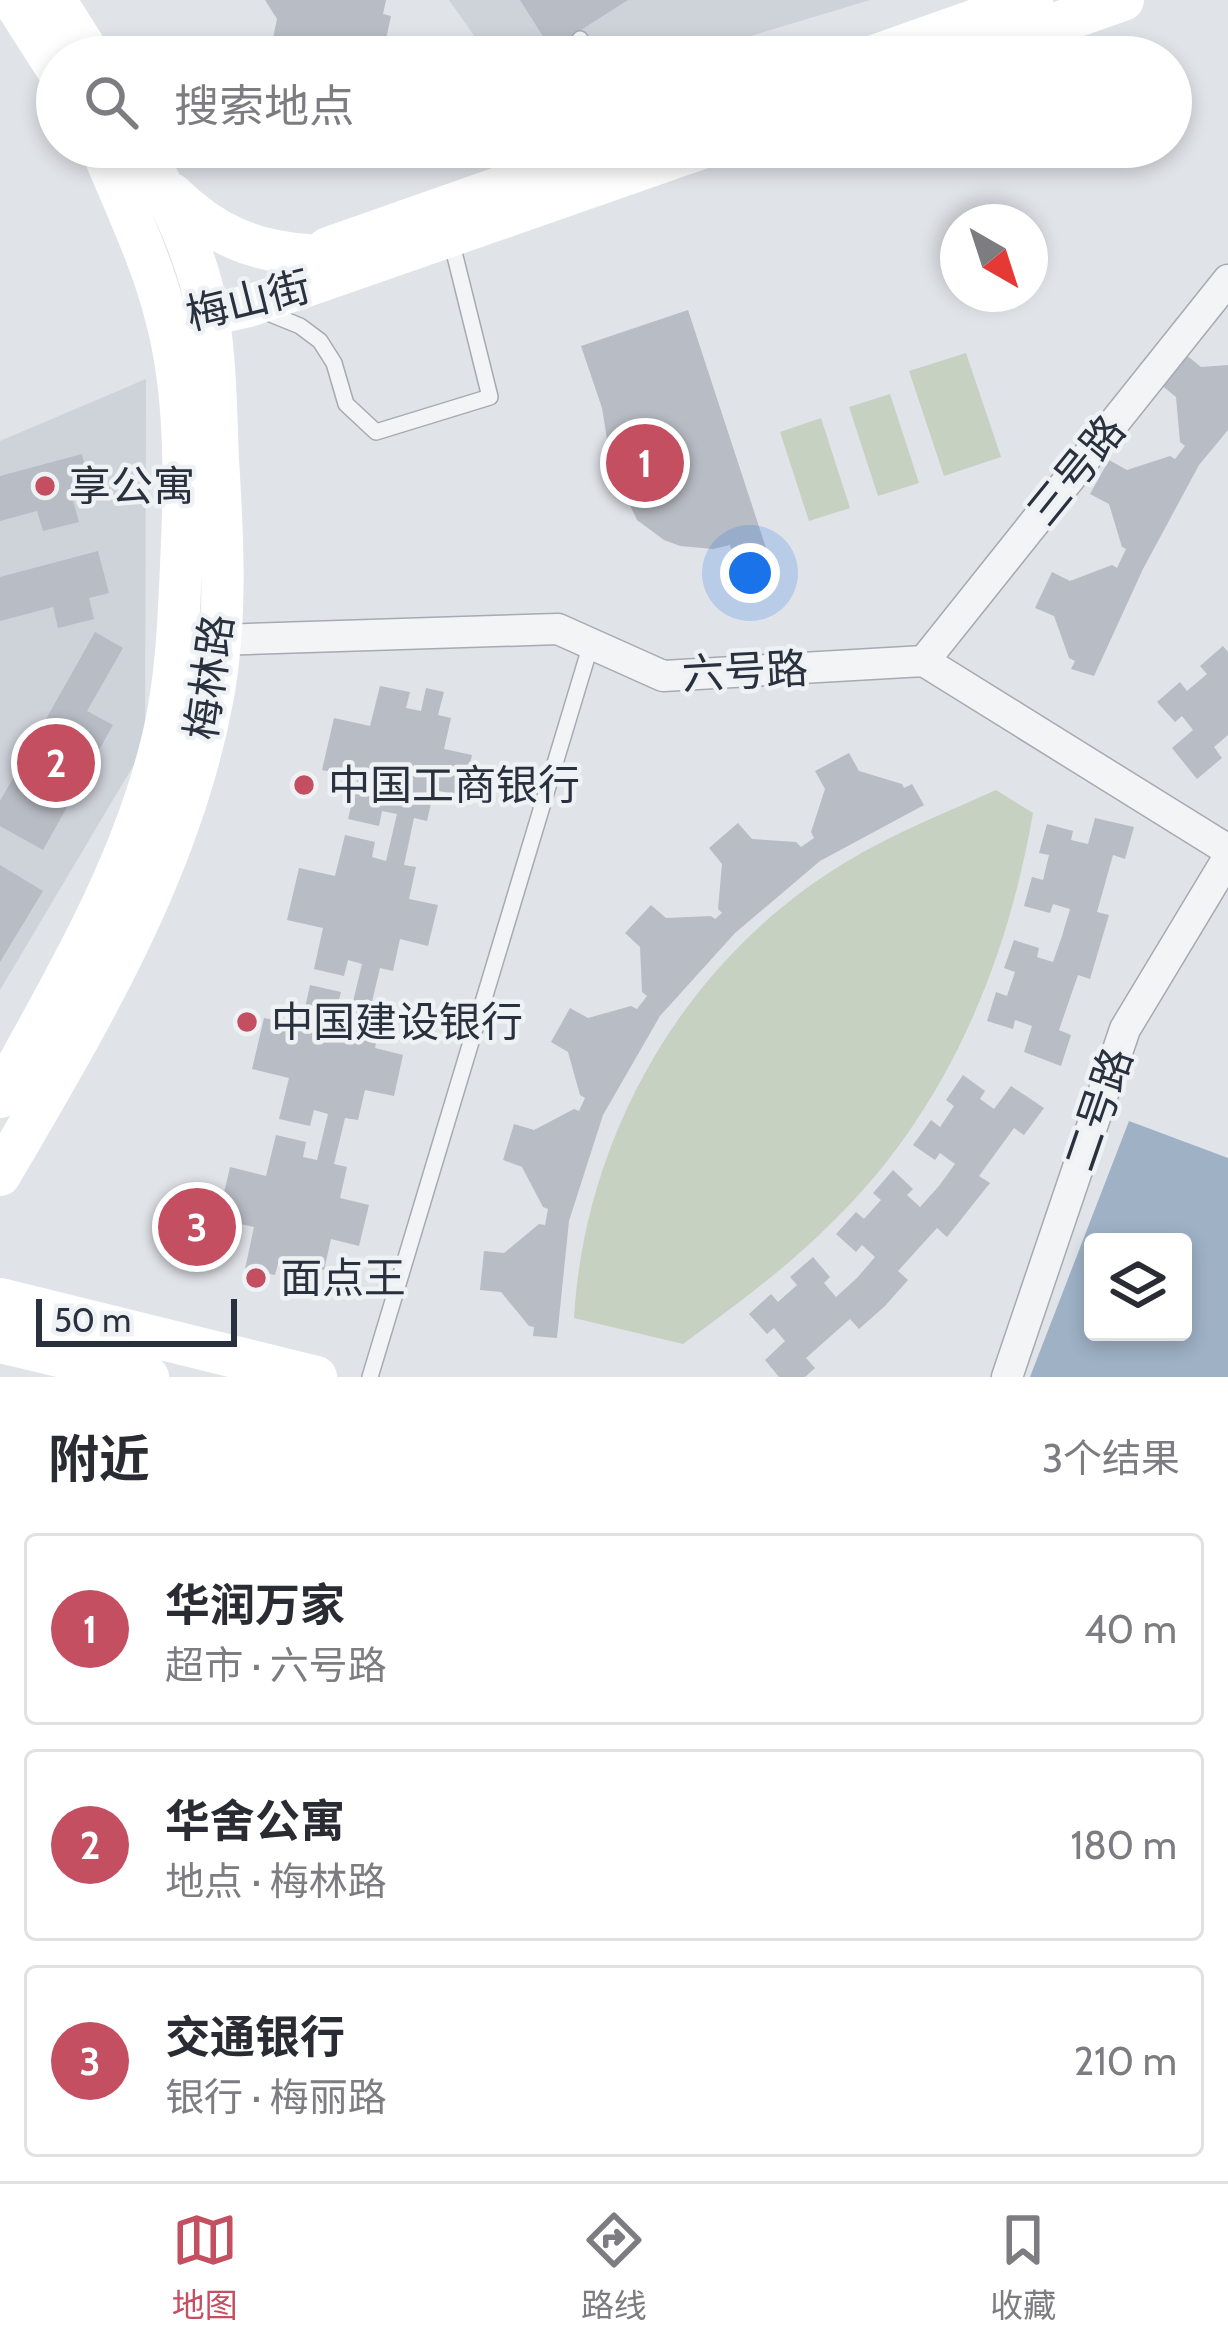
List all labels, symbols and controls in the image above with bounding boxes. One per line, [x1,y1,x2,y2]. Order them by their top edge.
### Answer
search box [36,36,1192,168]
icon: search [78,69,144,135]
text: 搜索地点 [174,79,354,133]
north arrow [940,204,1048,312]
street label: 梅山街 [181,260,315,340]
street label: 三号路 [1016,405,1136,535]
pin: 1 [606,418,684,508]
place label: 享公寓 [69,460,195,512]
marker: 享公寓 [32,473,58,499]
your location [720,543,780,603]
street label: 梅林路 [174,611,244,743]
street label: 六号路 [681,642,809,700]
pin: 2 [17,718,95,808]
place label: 中国工商银行 [328,759,580,811]
marker: 中国工商银行 [291,772,317,798]
place label: 中国建设银行 [271,996,523,1048]
marker: 中国建设银行 [234,1009,260,1035]
street label: 二号路 [1053,1041,1143,1177]
pin: 3 [158,1182,236,1272]
map controls [1084,1233,1192,1341]
button: layers [1084,1233,1192,1341]
place label: 面点王 [280,1252,406,1304]
marker: 面点王 [243,1265,269,1291]
scale bar [36,1293,237,1346]
text: 50 m [54,1300,131,1340]
text: 附近 [48,1428,150,1490]
text: 3个结果 [1042,1434,1180,1482]
text: 华润万家 [165,1578,345,1632]
text: 1 [83,1605,97,1653]
text: 40 m [1084,1605,1177,1653]
text: 超市 · 六号路 [165,1641,387,1689]
text: 华舍公寓 [165,1794,345,1848]
text: 2 [80,1821,100,1869]
text: 180 m [1070,1821,1177,1869]
text: 地点 · 梅林路 [165,1857,387,1905]
text: 交通银行 [165,2010,345,2064]
text: 3 [79,2037,101,2085]
text: 210 m [1074,2037,1177,2085]
text: 银行 · 梅丽路 [165,2073,387,2121]
tab: 地图 [172,2207,238,2327]
tab: 路线 [581,2207,647,2327]
tab: 收藏 [990,2207,1056,2327]

